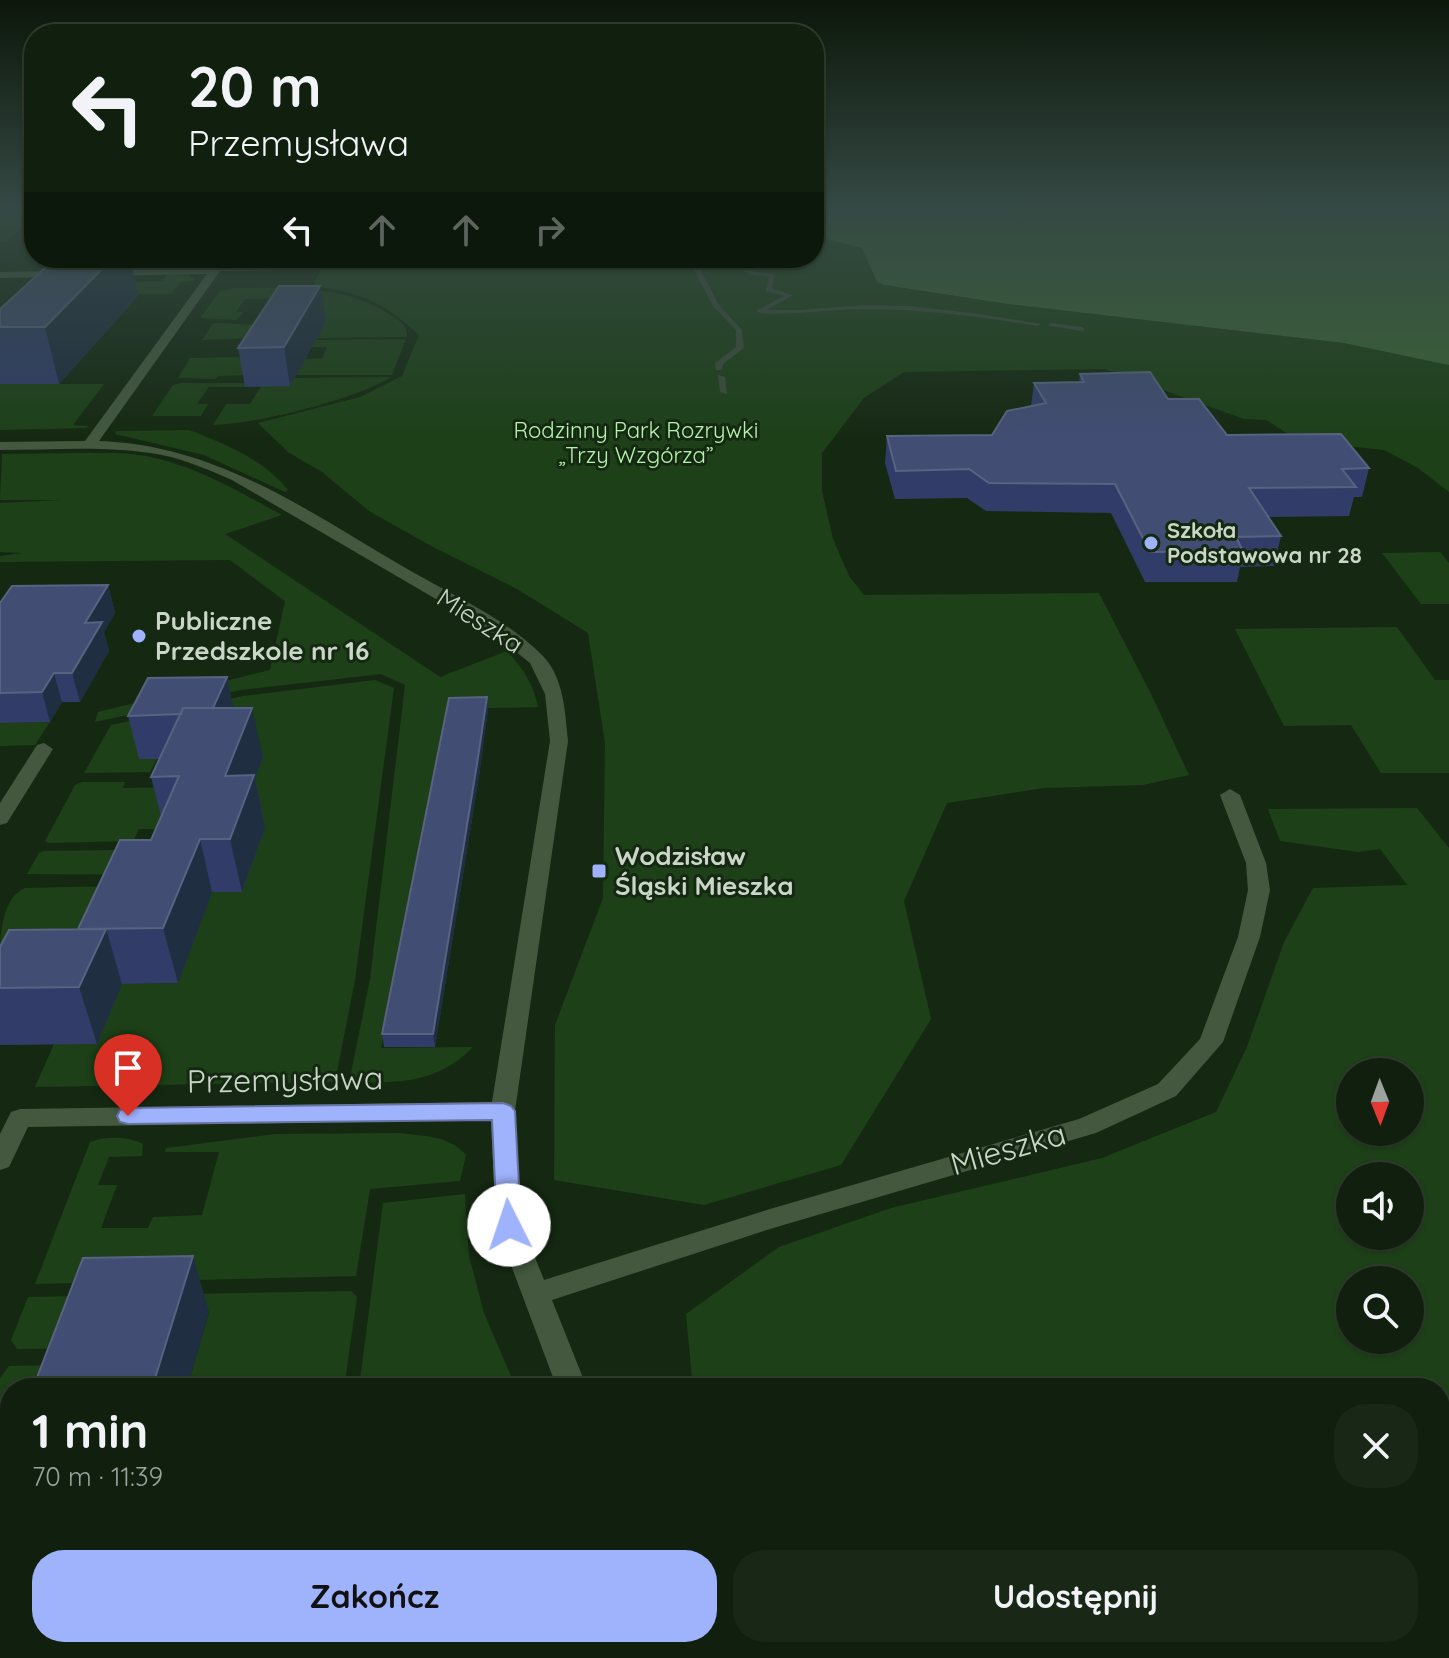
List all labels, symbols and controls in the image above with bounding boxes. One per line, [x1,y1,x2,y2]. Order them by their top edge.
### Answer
text: 20 m [188,51,322,121]
icon: left [56,56,160,160]
text: Przemysława [188,120,409,165]
icon: left [276,208,320,252]
icon: ahead [360,208,404,252]
icon: ahead [444,208,488,252]
icon: right [528,208,572,252]
park label: Rodzinny Park Rozrywki „Trzy Wzgórza” [513,416,759,469]
place label: Szkoła Podstawowa nr 28 [1167,516,1362,569]
marker: Szkoła Podstawowa nr 28 [1142,534,1160,552]
street label: Mieszka [431,581,530,661]
place label: Publiczne Przedszkole nr 16 [155,604,369,667]
marker: Publiczne Przedszkole nr 16 [130,627,148,645]
place label: Wodzisław Śląski Mieszka [615,839,794,902]
marker: Wodzisław Śląski Mieszka [590,862,608,880]
pin [94,1034,162,1116]
icon: arrive [106,1046,150,1090]
street label: Przemysława [186,1057,384,1101]
north arrow [1336,1058,1424,1146]
map controls [1336,1058,1424,1354]
street label: Mieszka [945,1113,1070,1184]
button: sound [1336,1162,1424,1250]
position arrow [467,1183,551,1267]
button: search [1336,1266,1424,1354]
text: 1 min [32,1400,148,1460]
button: close [1334,1404,1418,1488]
text: 70 m · 11:39 [32,1460,163,1493]
button: Zakończ [32,1550,717,1642]
button: Udostępnij [733,1550,1418,1642]

